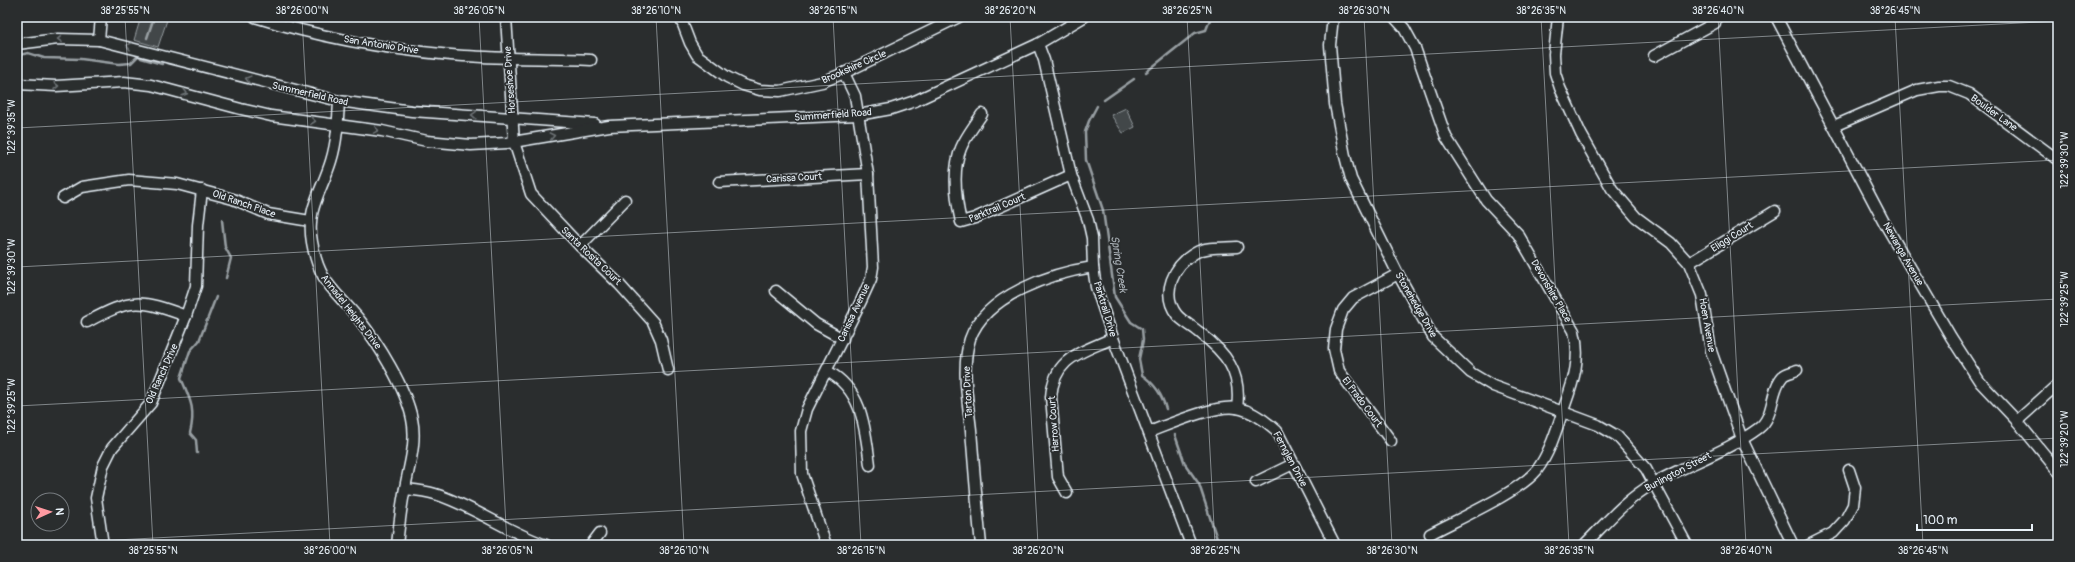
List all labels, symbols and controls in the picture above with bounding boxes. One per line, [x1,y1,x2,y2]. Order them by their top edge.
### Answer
text: 38°25'55"N [100,5,150,17]
text: 38°26'00"N [276,5,329,17]
text: 38°26'05"N [453,5,505,17]
text: 38°26'10"N [631,5,681,17]
text: 38°26'15"N [809,5,858,17]
text: 38°26'20"N [984,5,1036,17]
text: 38°26'25"N [1162,5,1212,17]
text: 38°26'30"N [1338,5,1390,17]
text: 38°26'35"N [1516,5,1566,17]
text: 38°26'40"N [1692,5,1744,17]
text: 38°26'45"N [1870,5,1920,17]
street label: San Antonio Drive [343,33,419,57]
one-way arrow [57,35,63,43]
one-way arrow [126,43,132,51]
street label: Horseshoe Drive [502,46,518,114]
street label: Brookshire Circle [820,47,888,87]
one-way arrow [245,75,252,84]
street label: Summerfield Road [271,79,349,109]
one-way arrow [53,82,59,90]
one-way arrow [181,88,188,97]
street label: Boulder Lane [1968,92,2020,134]
text: 122°39'35"W [6,99,18,155]
street label: Summerfield Road [794,106,872,124]
one-way arrow [471,111,477,120]
one-way arrow [310,117,316,126]
one-way arrow [373,125,379,134]
text: 122°39'30"W [2059,131,2071,189]
one-way arrow [549,132,556,140]
street label: Carissa Court [766,170,823,185]
street label: Old Ranch Place [211,188,277,220]
street label: Parktrail Court [967,190,1028,225]
street label: Eliggi Court [1709,219,1756,255]
street label: Newanga Avenue [1880,220,1926,288]
street label: Santa Rosita Court [558,224,624,288]
water label: Spring Creek [1108,235,1130,295]
text: 122°39'30"W [6,238,18,296]
street label: Devonshire Place [1528,257,1574,325]
street label: Stonehedge Drive [1392,270,1440,340]
text: 122°39'25"W [2059,271,2071,327]
street label: Annadel Heights Drive [318,272,384,352]
street label: Parktrail Drive [1091,280,1119,338]
street label: Carissa Avenue [835,282,873,344]
street label: Hoen Avenue [1696,297,1718,353]
street label: Old Ranch Drive [143,342,181,406]
street label: Tarton Drive [961,366,975,418]
street label: El Prado Court [1339,375,1385,430]
text: 122°39'25"W [6,378,18,434]
street label: Harrow Court [1046,395,1062,452]
text: 122°39'20"W [2059,410,2071,468]
street label: Fernglen Drive [1270,429,1310,489]
street label: Burlington Street [1643,449,1714,494]
north arrow [30,492,70,532]
scale bar [1917,506,2032,532]
text: N [53,507,66,516]
text: 100 m [1923,513,1958,528]
text: 38°25'55"N [128,545,178,557]
text: 38°26'00"N [304,545,357,557]
text: 38°26'05"N [481,545,533,557]
text: 38°26'10"N [659,545,709,557]
text: 38°26'15"N [837,545,886,557]
text: 38°26'20"N [1012,545,1064,557]
text: 38°26'25"N [1190,545,1240,557]
text: 38°26'30"N [1366,545,1418,557]
text: 38°26'35"N [1544,545,1594,557]
text: 38°26'40"N [1720,545,1772,557]
text: 38°26'45"N [1898,545,1948,557]

